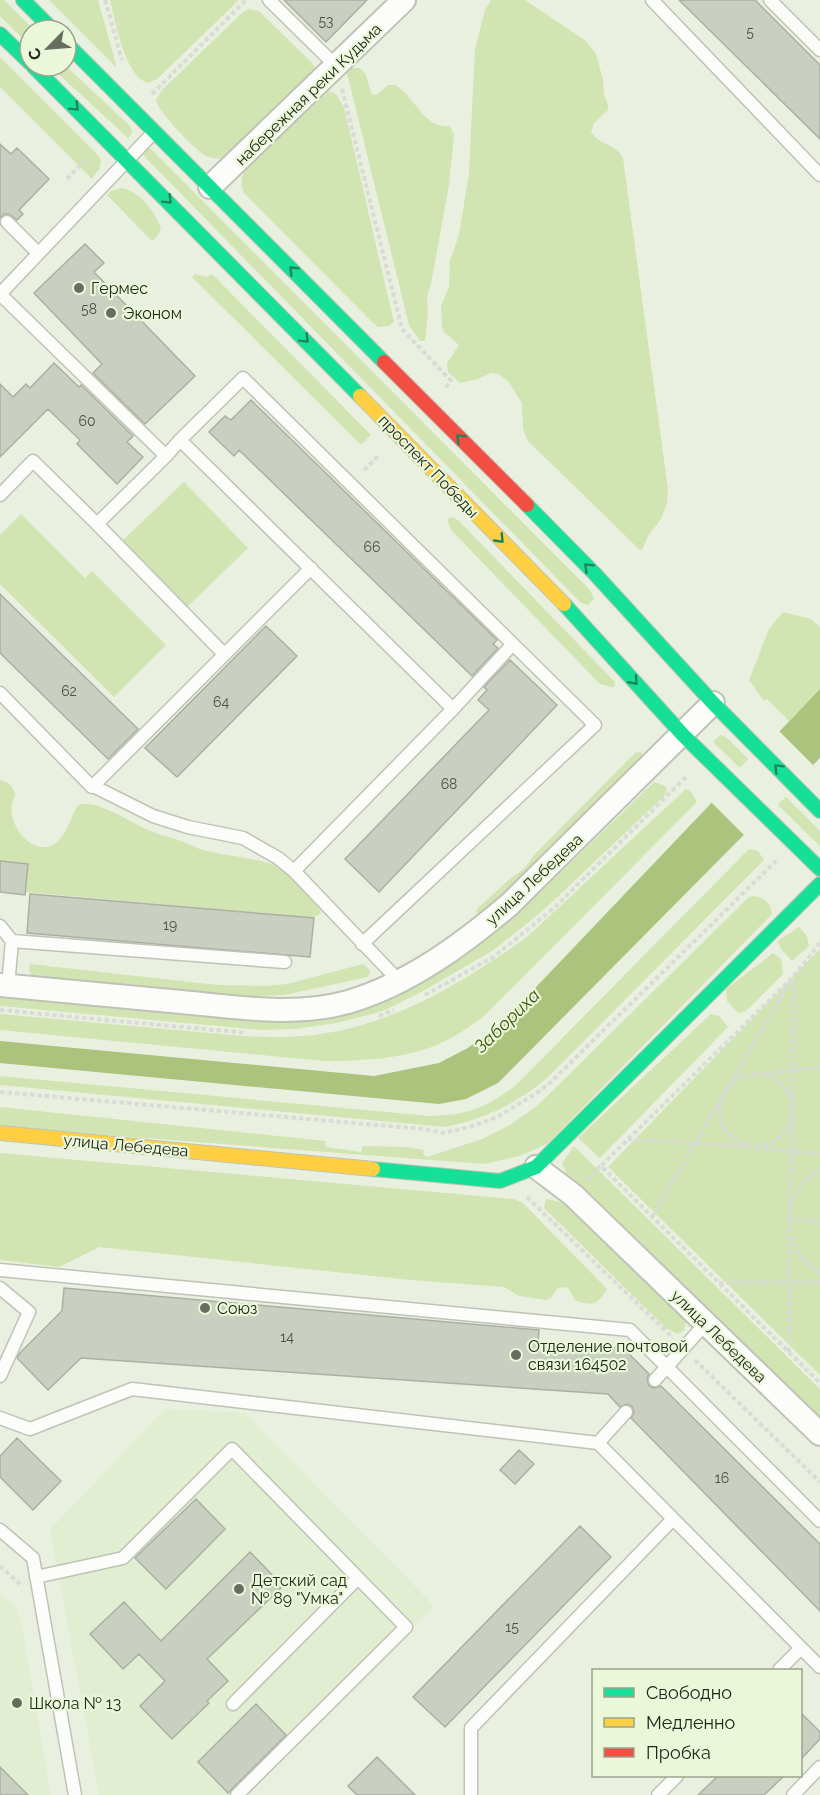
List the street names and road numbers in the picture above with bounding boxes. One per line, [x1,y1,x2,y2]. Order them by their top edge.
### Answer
street label: набережная реки Кудьма [231,19,385,169]
street label: проспект Победы [375,411,483,522]
street label: улица Лебедева [482,830,587,929]
street label: улица Лебедева [63,1131,189,1160]
street label: улица Лебедева [667,1286,770,1387]

